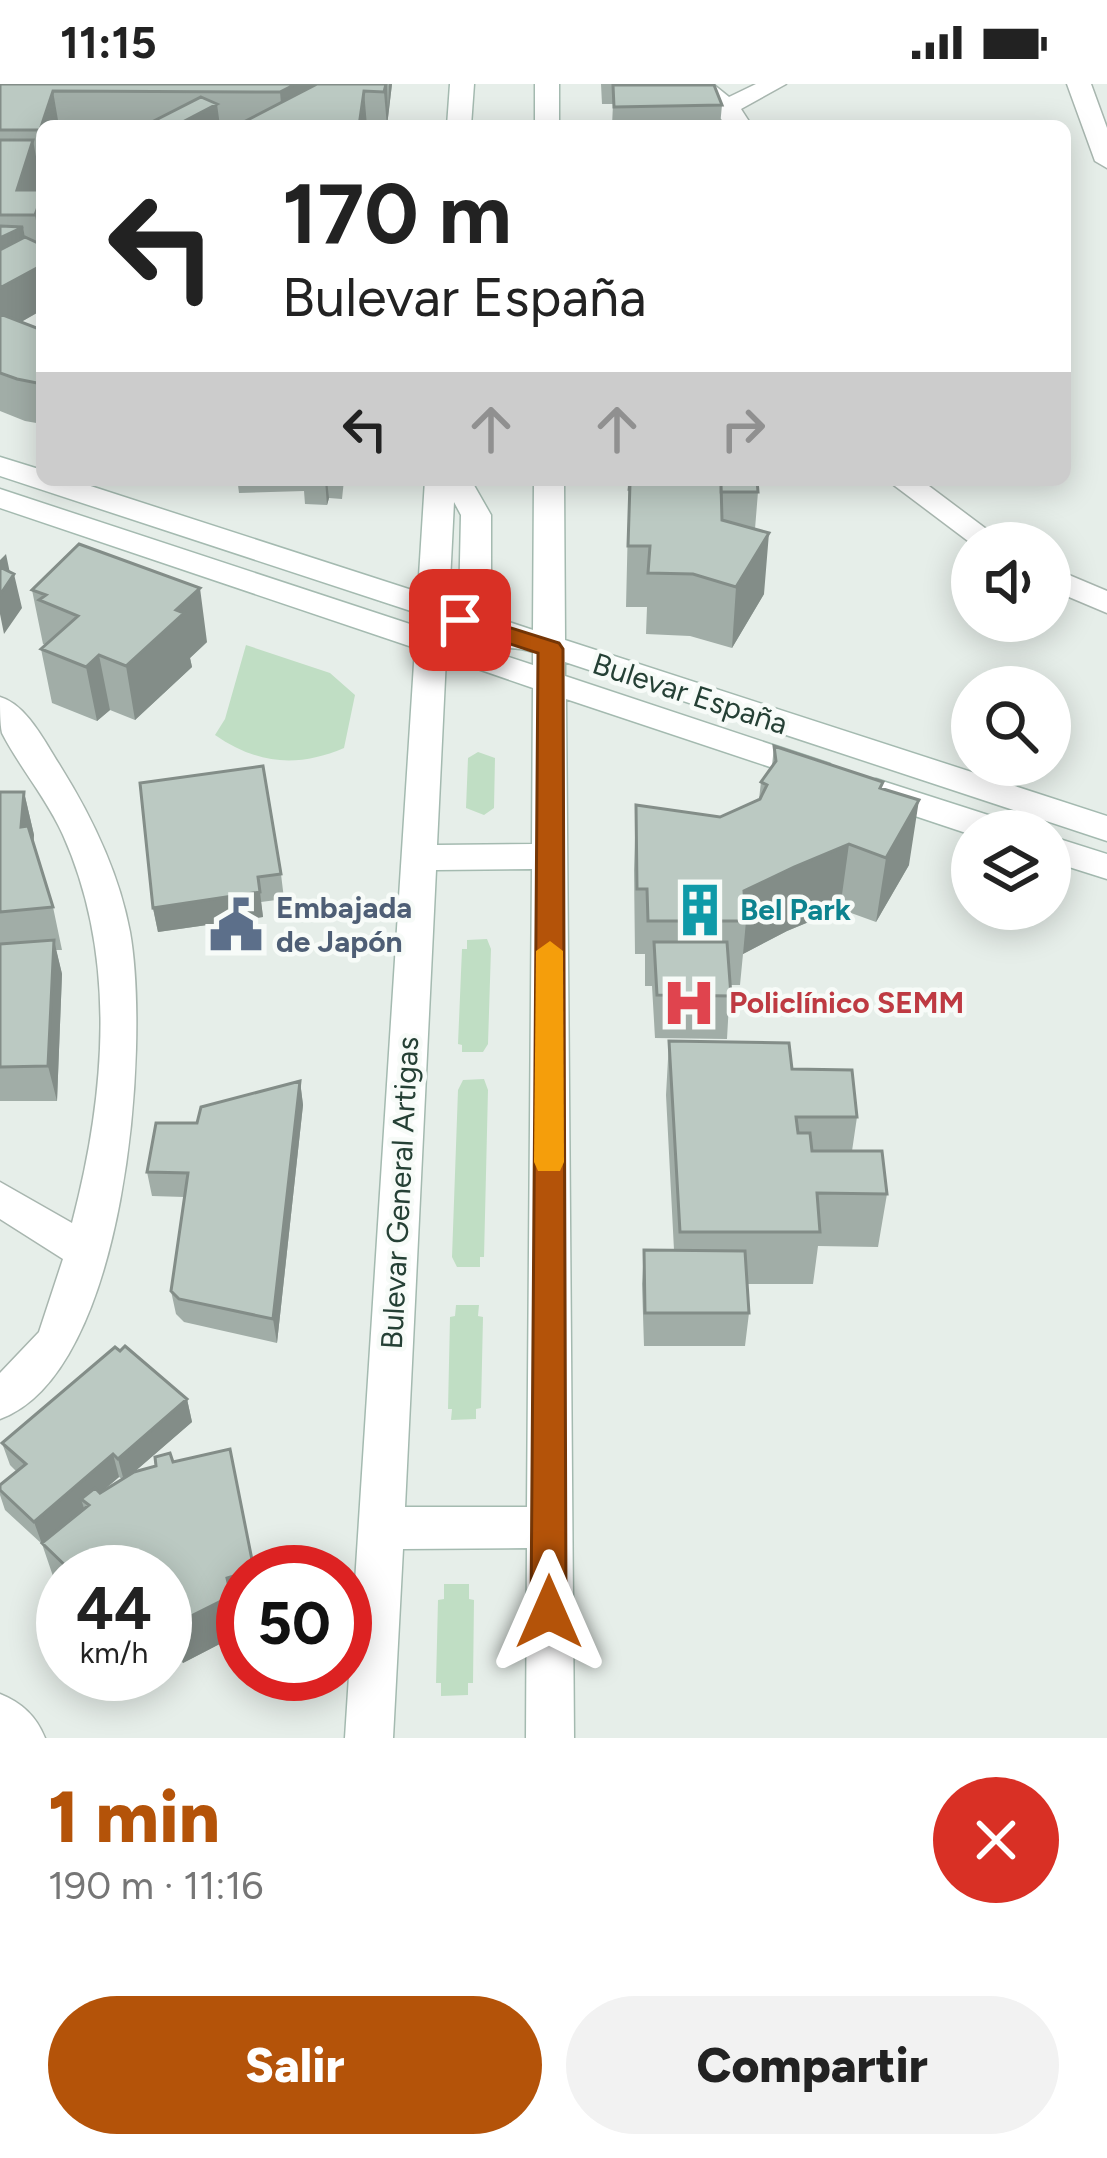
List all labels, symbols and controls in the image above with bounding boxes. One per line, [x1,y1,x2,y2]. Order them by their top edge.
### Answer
text: 11:15 [60,15,157,69]
text: 170 m [282,163,512,264]
icon: left [84,168,240,324]
text: Bulevar España [282,265,647,330]
icon: left [332,396,398,462]
icon: ahead [458,396,524,462]
icon: ahead [584,396,650,462]
icon: right [710,396,776,462]
map controls [951,522,1071,930]
button: sound [951,522,1071,642]
pin [409,569,511,671]
icon: arrive [427,587,493,653]
street label: Bulevar España [588,645,792,742]
button: search [951,666,1071,786]
button: layers [951,810,1071,930]
building icon: Bel Park [671,881,729,939]
place label: Embajada de Japón [276,889,412,960]
place label: Bel Park [740,891,851,928]
public building icon: Embajada de Japón [207,896,265,954]
hospital icon: Policlínico SEMM [660,974,718,1032]
place label: Policlínico SEMM [729,984,964,1021]
street label: Bulevar General Artigas [373,1036,426,1350]
speed limit sign: 50 [216,1545,372,1701]
position arrow [486,1549,612,1675]
text: 44 [76,1572,152,1644]
text: km/h [80,1634,148,1671]
text: 1 min [48,1774,220,1860]
button: close [933,1777,1059,1903]
text: 190 m · 11:16 [48,1862,263,1909]
button: Salir [48,1996,542,2134]
button: Compartir [566,1996,1059,2134]

